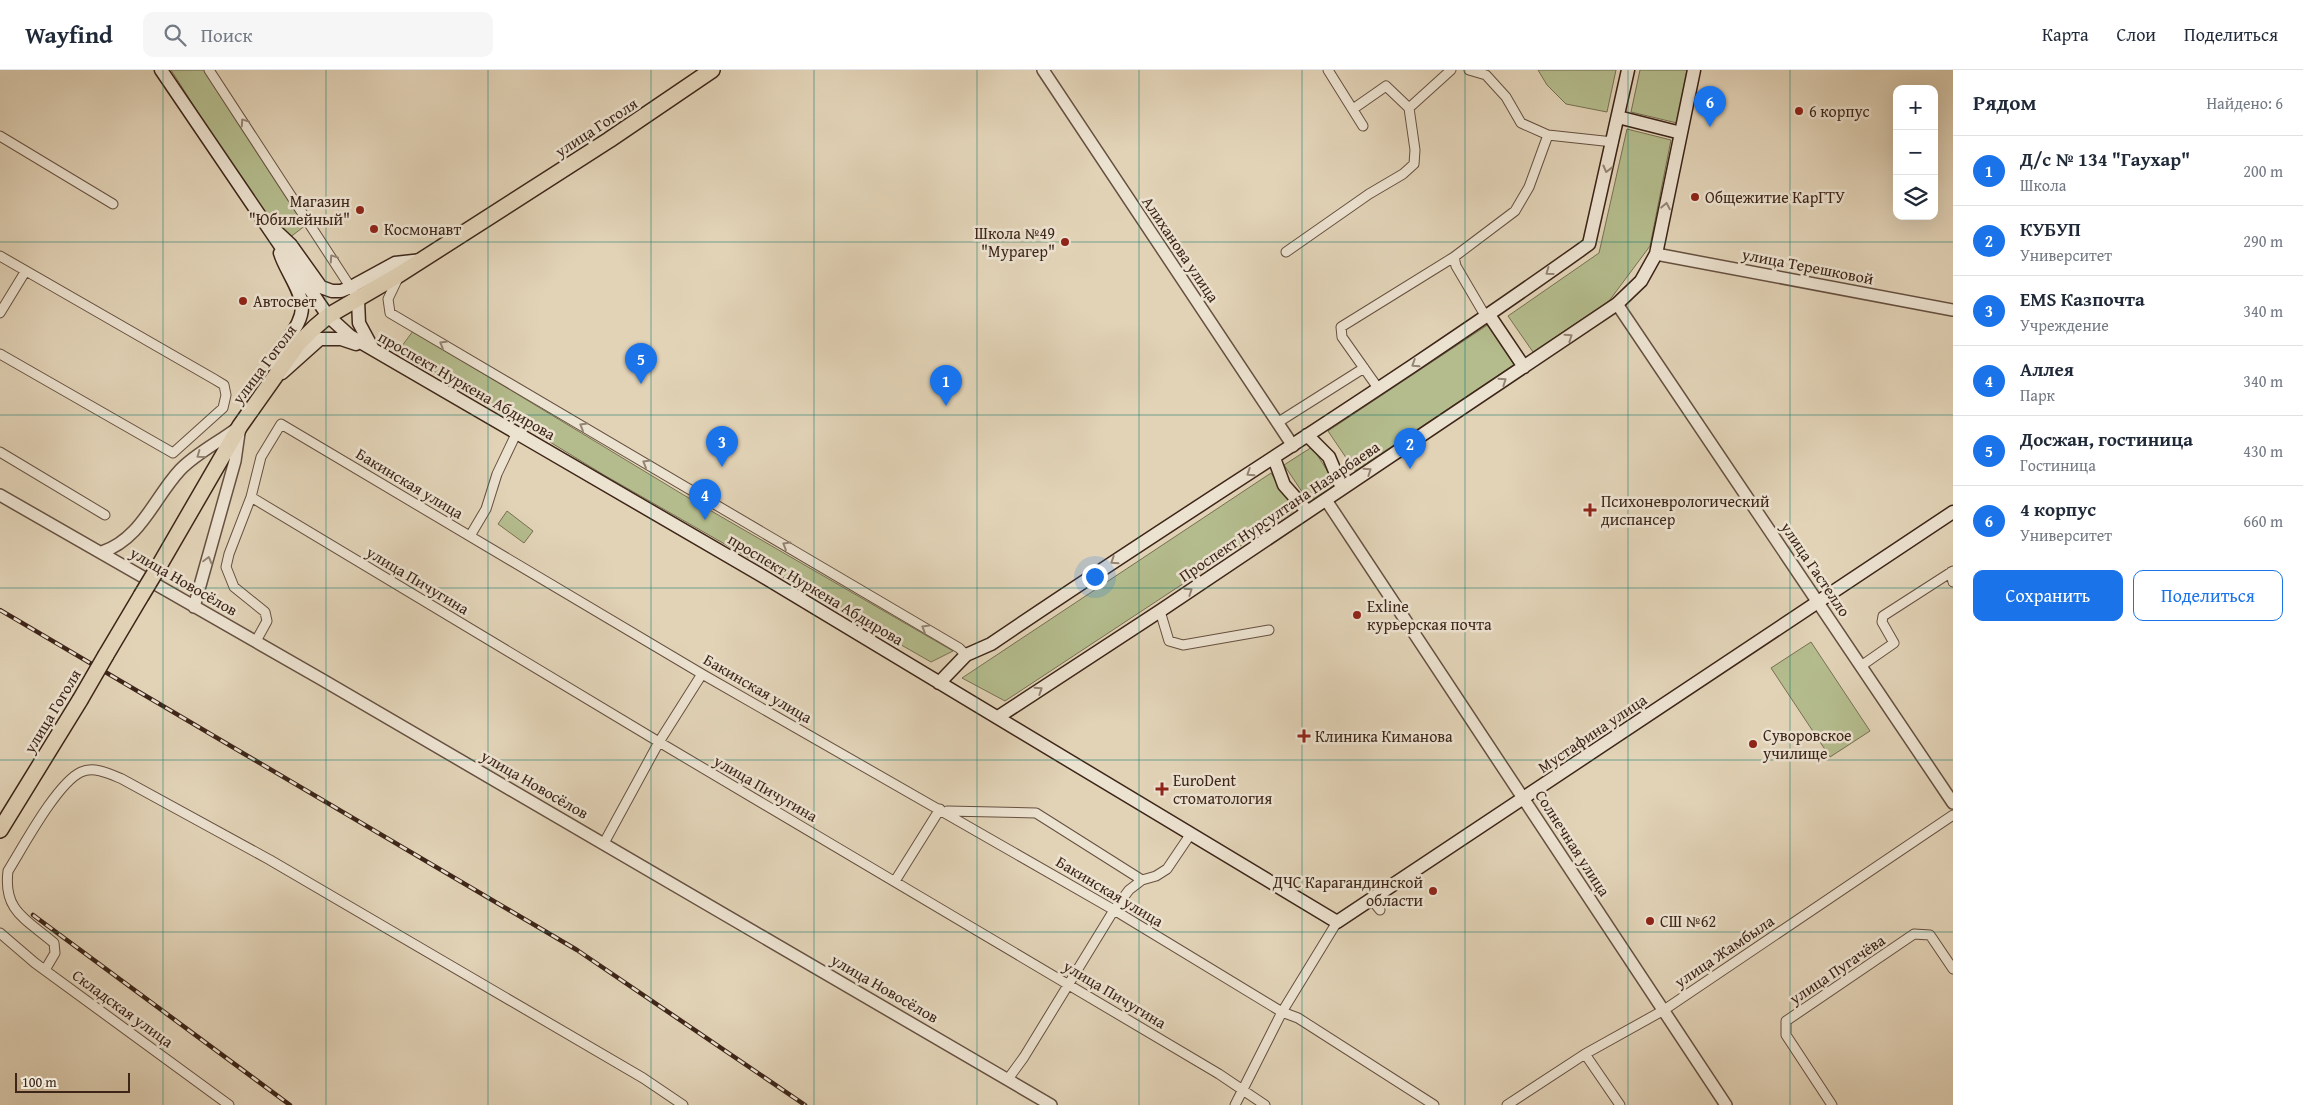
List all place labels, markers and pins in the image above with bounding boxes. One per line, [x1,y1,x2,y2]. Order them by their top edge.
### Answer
pin: 6 [1694,86,1726,127]
place label: 6 корпус [1809,99,1870,123]
marker: 6 корпус [1793,105,1805,117]
place label: Общежитие КарГТУ [1705,185,1845,209]
place label: Магазин "Юбилейный" [249,189,350,231]
marker: Общежитие КарГТУ [1689,191,1701,203]
marker: Магазин "Юбилейный" [354,204,366,216]
place label: Космонавт [384,217,461,241]
place label: Школа №49 "Мурагер" [975,221,1055,263]
marker: Космонавт [368,223,380,235]
marker: Школа №49 "Мурагер" [1059,236,1071,248]
place label: Автосвет [253,289,317,313]
marker: Автосвет [237,295,249,307]
pin: 5 [625,343,657,384]
pin: 1 [930,365,962,406]
pin: 3 [706,426,738,467]
pin: 2 [1394,428,1426,469]
pin: 4 [689,479,721,520]
place label: Психоневрологический диспансер [1601,489,1770,531]
marker: Психоневрологический диспансер [1583,503,1597,517]
place label: Exline курьерская почта [1367,594,1492,636]
marker: Exline курьерская почта [1351,609,1363,621]
place label: Суворовское училище [1762,723,1852,765]
place label: Клиника Киманова [1315,724,1453,748]
marker: Клиника Киманова [1297,729,1311,743]
marker: Суворовское училище [1747,738,1759,750]
place label: EuroDent стоматология [1173,768,1272,810]
marker: EuroDent стоматология [1155,782,1169,796]
place label: ДЧС Карагандинской области [1272,870,1423,912]
marker: ДЧС Карагандинской области [1427,885,1439,897]
place label: СШ №62 [1660,909,1716,933]
marker: СШ №62 [1644,915,1656,927]

